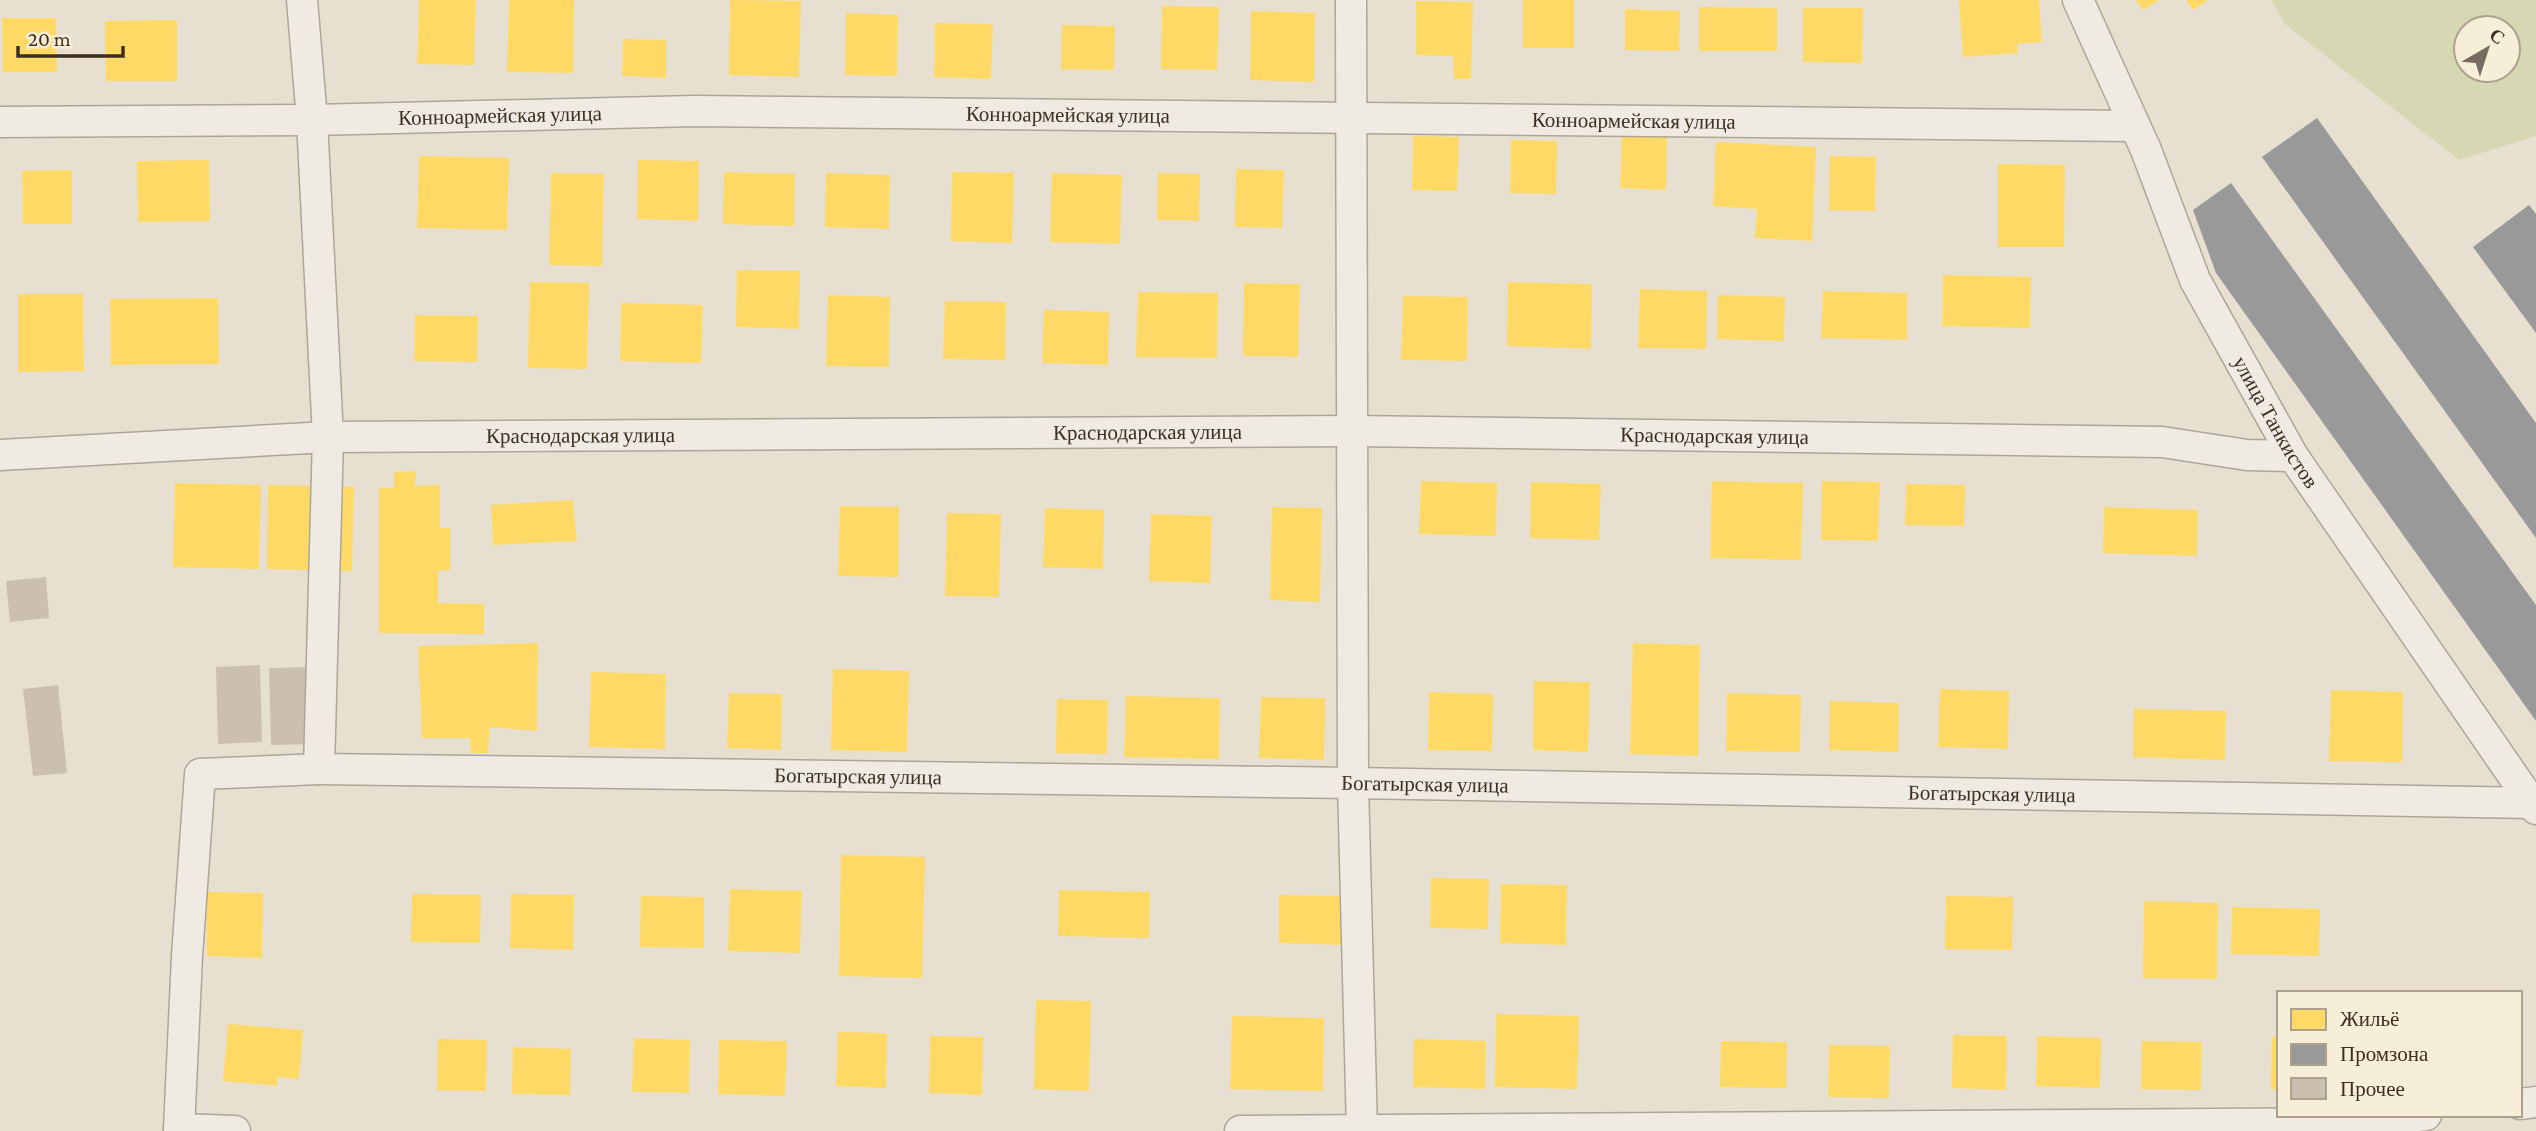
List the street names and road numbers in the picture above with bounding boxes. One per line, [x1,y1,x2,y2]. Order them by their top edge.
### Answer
street label: Конноармейская улица [398,101,603,130]
street label: Конноармейская улица [966,102,1171,128]
street label: Конноармейская улица [1532,108,1737,134]
street label: улица Танкистов [2228,352,2324,493]
street label: Краснодарская улица [1053,420,1243,445]
street label: Краснодарская улица [486,423,676,448]
street label: Краснодарская улица [1620,423,1810,449]
street label: Богатырская улица [774,763,943,789]
street label: Богатырская улица [1341,771,1510,798]
street label: Богатырская улица [1908,780,2077,807]

